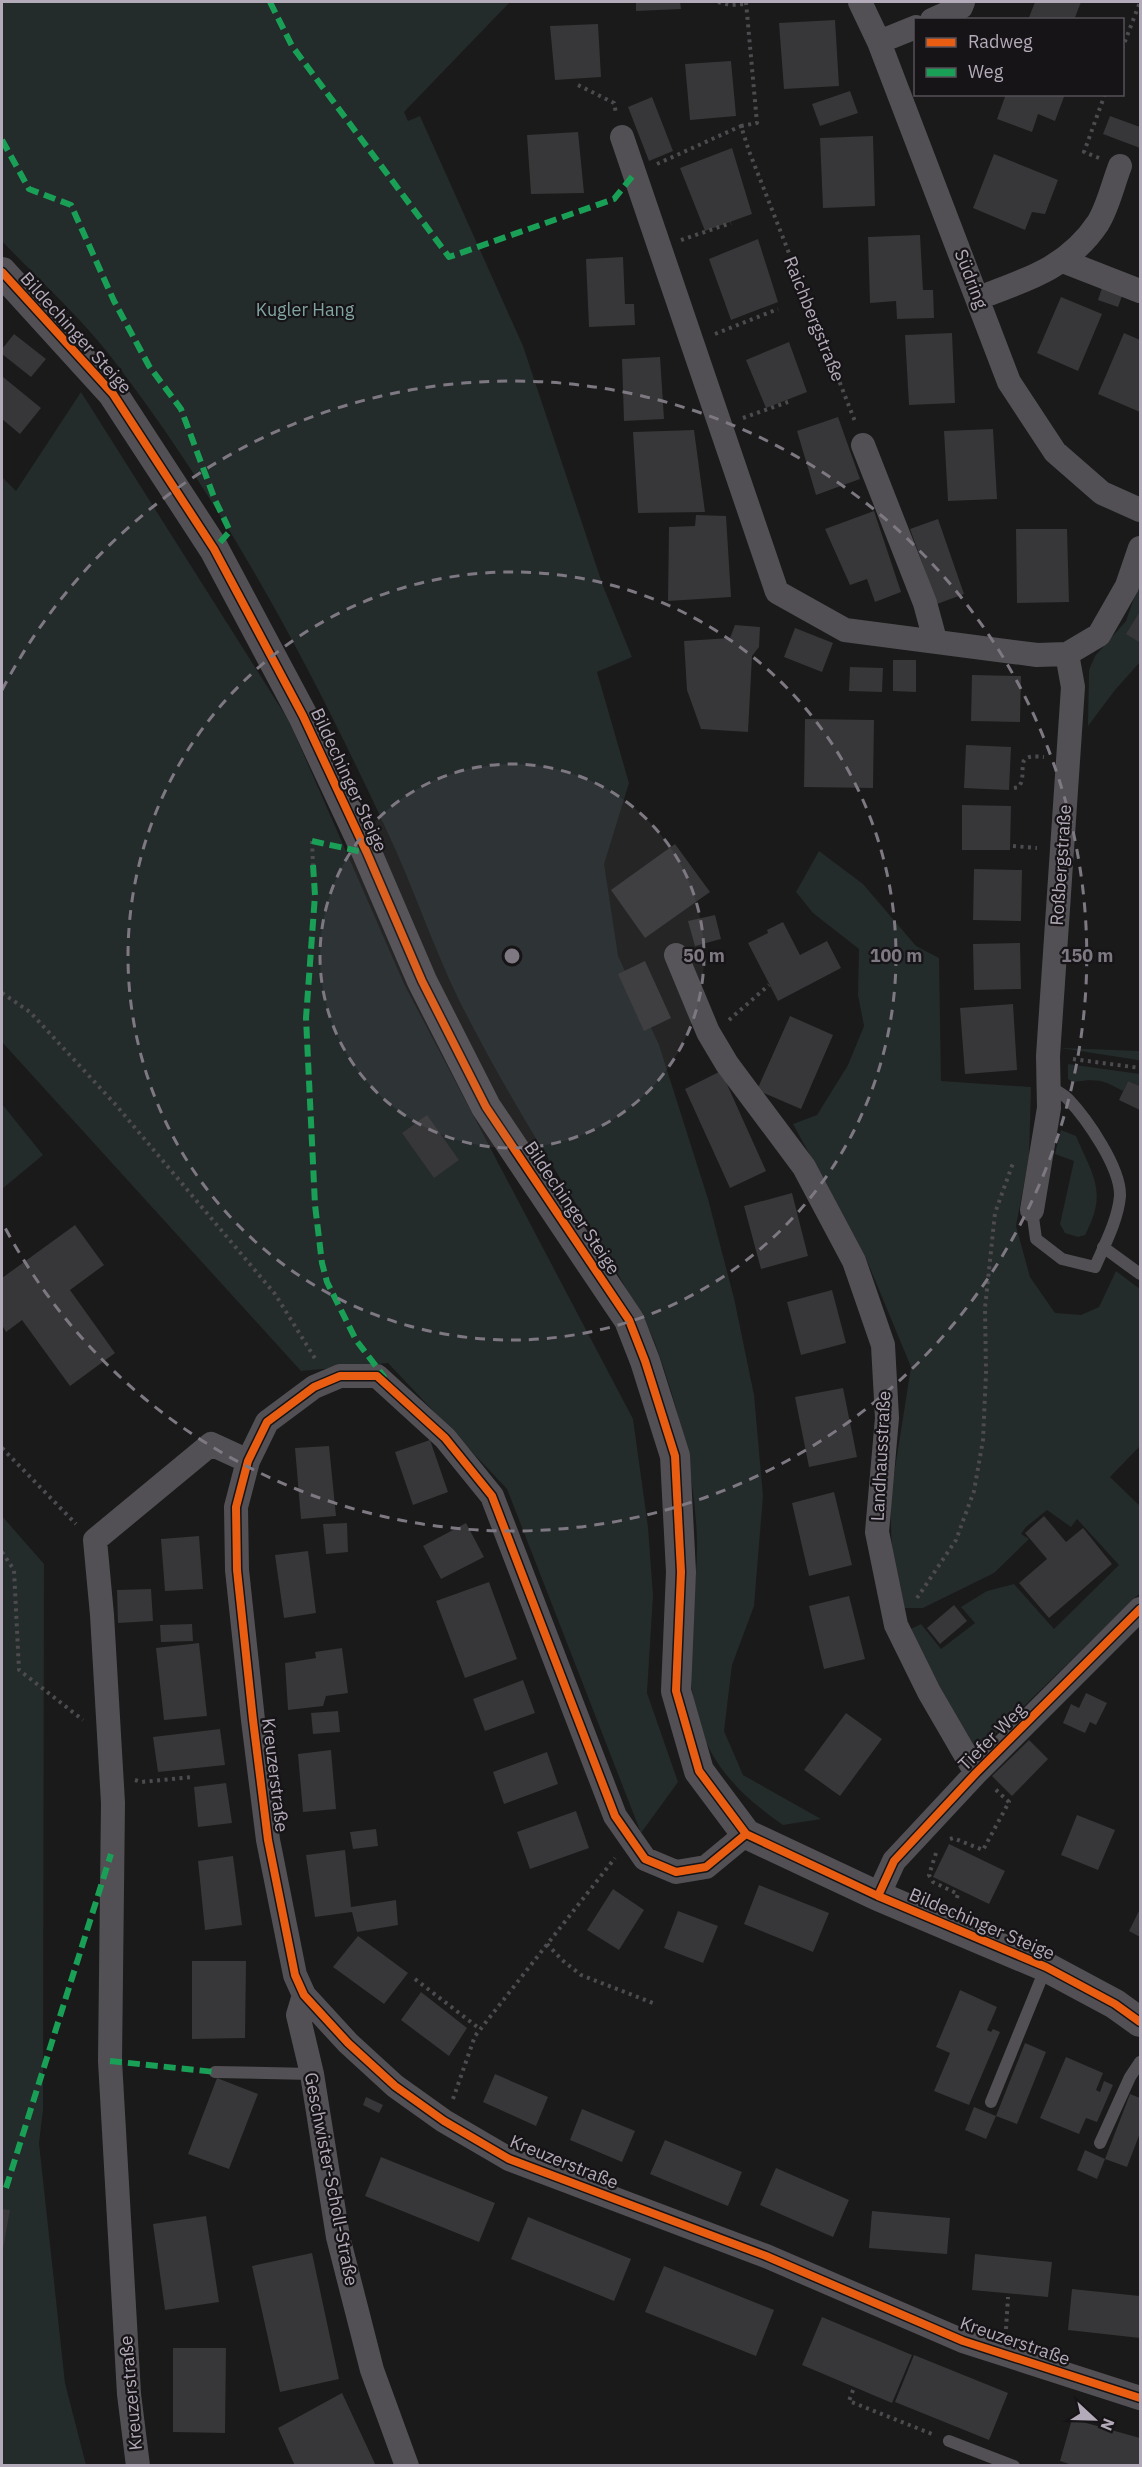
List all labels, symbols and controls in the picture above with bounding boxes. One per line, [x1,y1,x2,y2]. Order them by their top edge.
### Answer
legend [914,18,1124,96]
text: Radweg [968,30,1033,53]
text: Weg [968,60,1004,83]
street label: Südring [950,246,993,312]
street label: Raichbergstraße [779,253,850,385]
street label: Bildechinger Steige [16,267,137,398]
park label: Kugler Hang [256,298,355,321]
street label: Bildechinger Steige [306,704,393,855]
street label: Roßbergstraße [1045,804,1076,926]
text: 50 m [683,944,725,967]
text: 100 m [870,944,922,967]
text: 150 m [1061,944,1113,967]
centre of rings [502,946,522,966]
street label: Bildechinger Steige [519,1137,626,1279]
street label: Landhausstraße [866,1390,895,1522]
street label: Tiefer Weg [953,1698,1031,1775]
street label: Kreuzerstraße [257,1716,294,1834]
street label: Bildechinger Steige [906,1882,1059,1965]
street label: Geschwister-Scholl-Straße [299,2070,364,2288]
street label: Kreuzerstraße [507,2129,622,2194]
street label: Kreuzerstraße [957,2311,1073,2370]
street label: Kreuzerstraße [114,2335,147,2451]
north arrow [1064,2389,1124,2449]
text: N [1096,2415,1119,2434]

